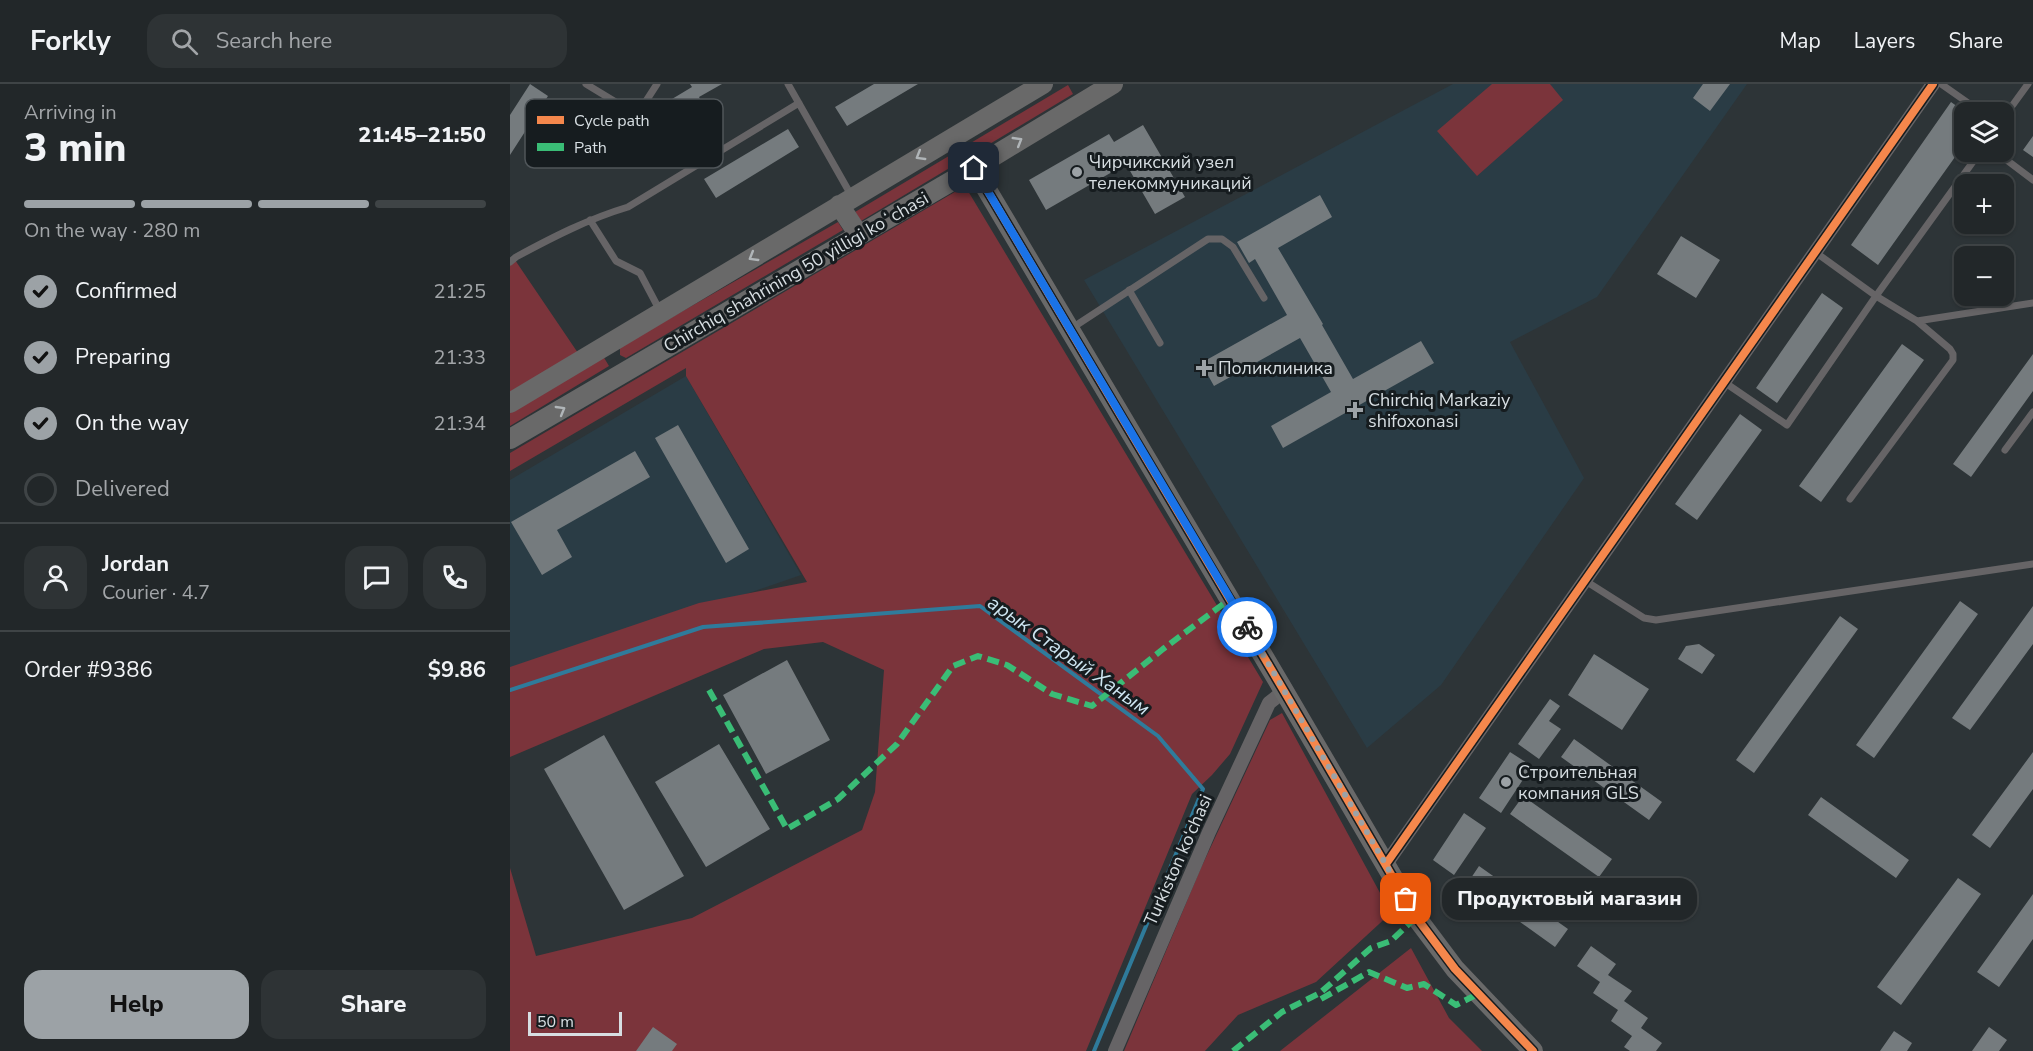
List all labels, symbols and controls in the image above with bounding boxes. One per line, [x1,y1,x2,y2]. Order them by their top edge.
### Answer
search box [147,14,567,68]
text: Forkly [30,22,111,60]
icon: search [168,25,201,58]
text: Search here [216,26,332,56]
text: Map [1779,27,1821,55]
text: Layers [1854,27,1915,55]
text: Share [1948,27,2003,55]
text: Arriving in [24,99,117,126]
legend [525,99,723,168]
map controls [1954,102,2014,306]
button: layers [1954,102,2014,162]
text: Cycle path [574,110,650,132]
text: 21:45–21:50 [358,120,486,150]
text: 3 min [24,122,127,175]
one-way arrow [1012,136,1022,148]
text: Path [574,137,607,159]
pin [948,142,999,193]
one-way arrow [916,149,926,161]
place label: Чирчикский узел телекоммуникаций [1089,150,1252,195]
icon: home [957,151,990,184]
marker: Чирчикский узел телекоммуникаций [1070,165,1084,179]
button: + [1954,174,2014,234]
street label: Chirchiq shahrining 50 yilligi koʻchasi [659,186,933,358]
text: On the way · 280 m [24,217,200,244]
button: − [1954,246,2014,306]
one-way arrow [749,250,759,262]
icon: check [24,275,57,308]
text: Confirmed [75,276,177,306]
text: 21:25 [433,278,486,305]
icon: check [24,341,57,374]
text: Preparing [75,342,171,372]
text: 21:33 [433,344,486,371]
place label: Поликлиника [1218,356,1333,380]
marker: Поликлиника [1195,359,1213,377]
place label: Chirchiq Markaziy shifoxonasi [1368,388,1511,433]
marker: Chirchiq Markaziy shifoxonasi [1346,401,1364,419]
one-way arrow [554,405,565,417]
icon: check [24,407,57,440]
text: On the way [75,408,189,438]
text: 21:34 [433,410,486,437]
text: Delivered [75,474,170,504]
button: person [24,546,87,609]
button: chat [345,546,408,609]
button: phone [423,546,486,609]
text: Jordan [102,549,169,579]
text: Courier · 4.7 [102,579,210,606]
water label: арык Старый Ханым [982,589,1155,722]
courier [1217,597,1277,657]
icon: bike [1231,611,1264,644]
text: Order #9386 [24,655,153,685]
text: $9.86 [428,655,486,685]
place label: Строительная компания GLS [1518,760,1639,805]
marker: Строительная компания GLS [1499,775,1513,789]
street label: Turkiston ko‘chasi [1138,791,1218,929]
pin [1380,873,1431,924]
callout: Продуктовый магазин [1442,878,1697,920]
icon: bag [1389,882,1422,915]
text: Продуктовый магазин [1457,885,1682,912]
button: Help [24,970,249,1039]
button: Share [261,970,486,1039]
scale bar [528,1009,622,1036]
text: 50 m [537,1011,574,1033]

